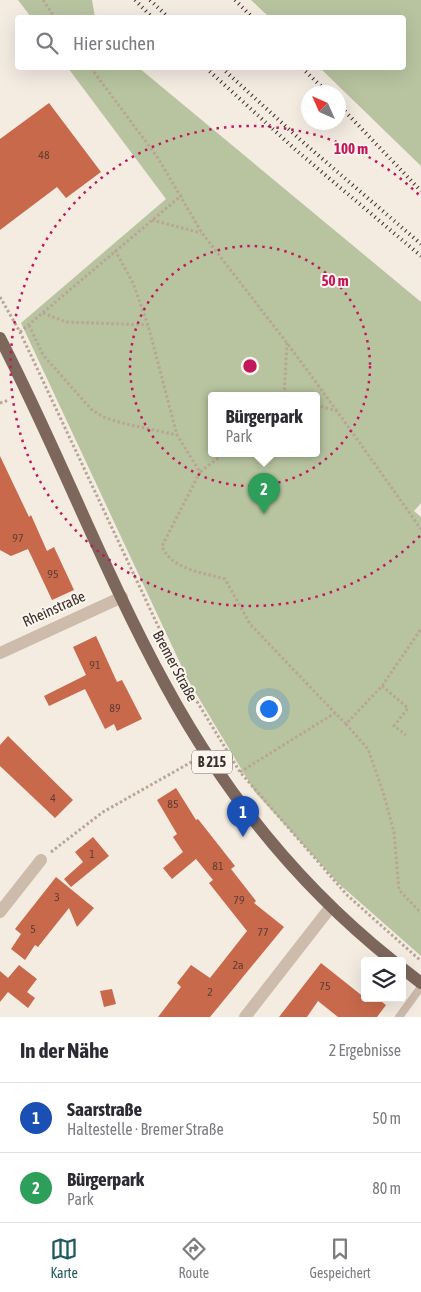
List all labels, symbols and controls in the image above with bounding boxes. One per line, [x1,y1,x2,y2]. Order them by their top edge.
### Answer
search box [15,15,406,70]
icon: search [33,29,61,57]
text: Hier suchen [73,32,155,54]
north arrow [301,85,346,130]
text: 100 m [334,140,368,157]
house number: 48 [38,148,50,162]
text: 50 m [322,272,349,289]
centre of rings [241,357,259,375]
popup [208,392,320,457]
text: Bürgerpark [225,405,303,427]
text: Park [225,427,252,445]
pin: 2 [248,473,280,514]
house number: 97 [12,531,24,545]
house number: 95 [47,567,59,581]
street label: Rheinstraße [20,587,88,630]
street label: Bremer Straße [150,627,201,704]
house number: 91 [89,658,101,672]
your location [256,696,282,722]
house number: 89 [109,701,121,715]
road number: B 215 [192,750,232,774]
house number: 4 [50,791,56,805]
pin: 1 [227,796,259,837]
house number: 85 [167,797,179,811]
house number: 1 [89,847,95,861]
house number: 81 [212,859,224,873]
house number: 3 [54,890,60,904]
house number: 79 [233,893,245,907]
house number: 5 [30,922,36,936]
house number: 77 [257,925,269,939]
map controls [361,957,406,1002]
button: layers [361,957,406,1002]
house number: 2a [232,958,244,972]
house number: 75 [319,979,331,993]
house number: 2 [207,985,213,999]
text: In der Nähe [20,1038,109,1062]
text: 2 Ergebnisse [329,1041,401,1059]
text: Saarstraße [67,1098,142,1120]
text: 1 [32,1109,40,1127]
text: 50 m [372,1109,401,1127]
text: Haltestelle · Bremer Straße [67,1120,224,1138]
text: Bürgerpark [67,1168,144,1190]
text: 2 [32,1179,40,1197]
text: 80 m [372,1179,401,1197]
text: Park [67,1190,94,1208]
tab: Karte [50,1235,78,1281]
tab: Route [179,1235,209,1281]
tab: Gespeichert [310,1235,371,1281]

